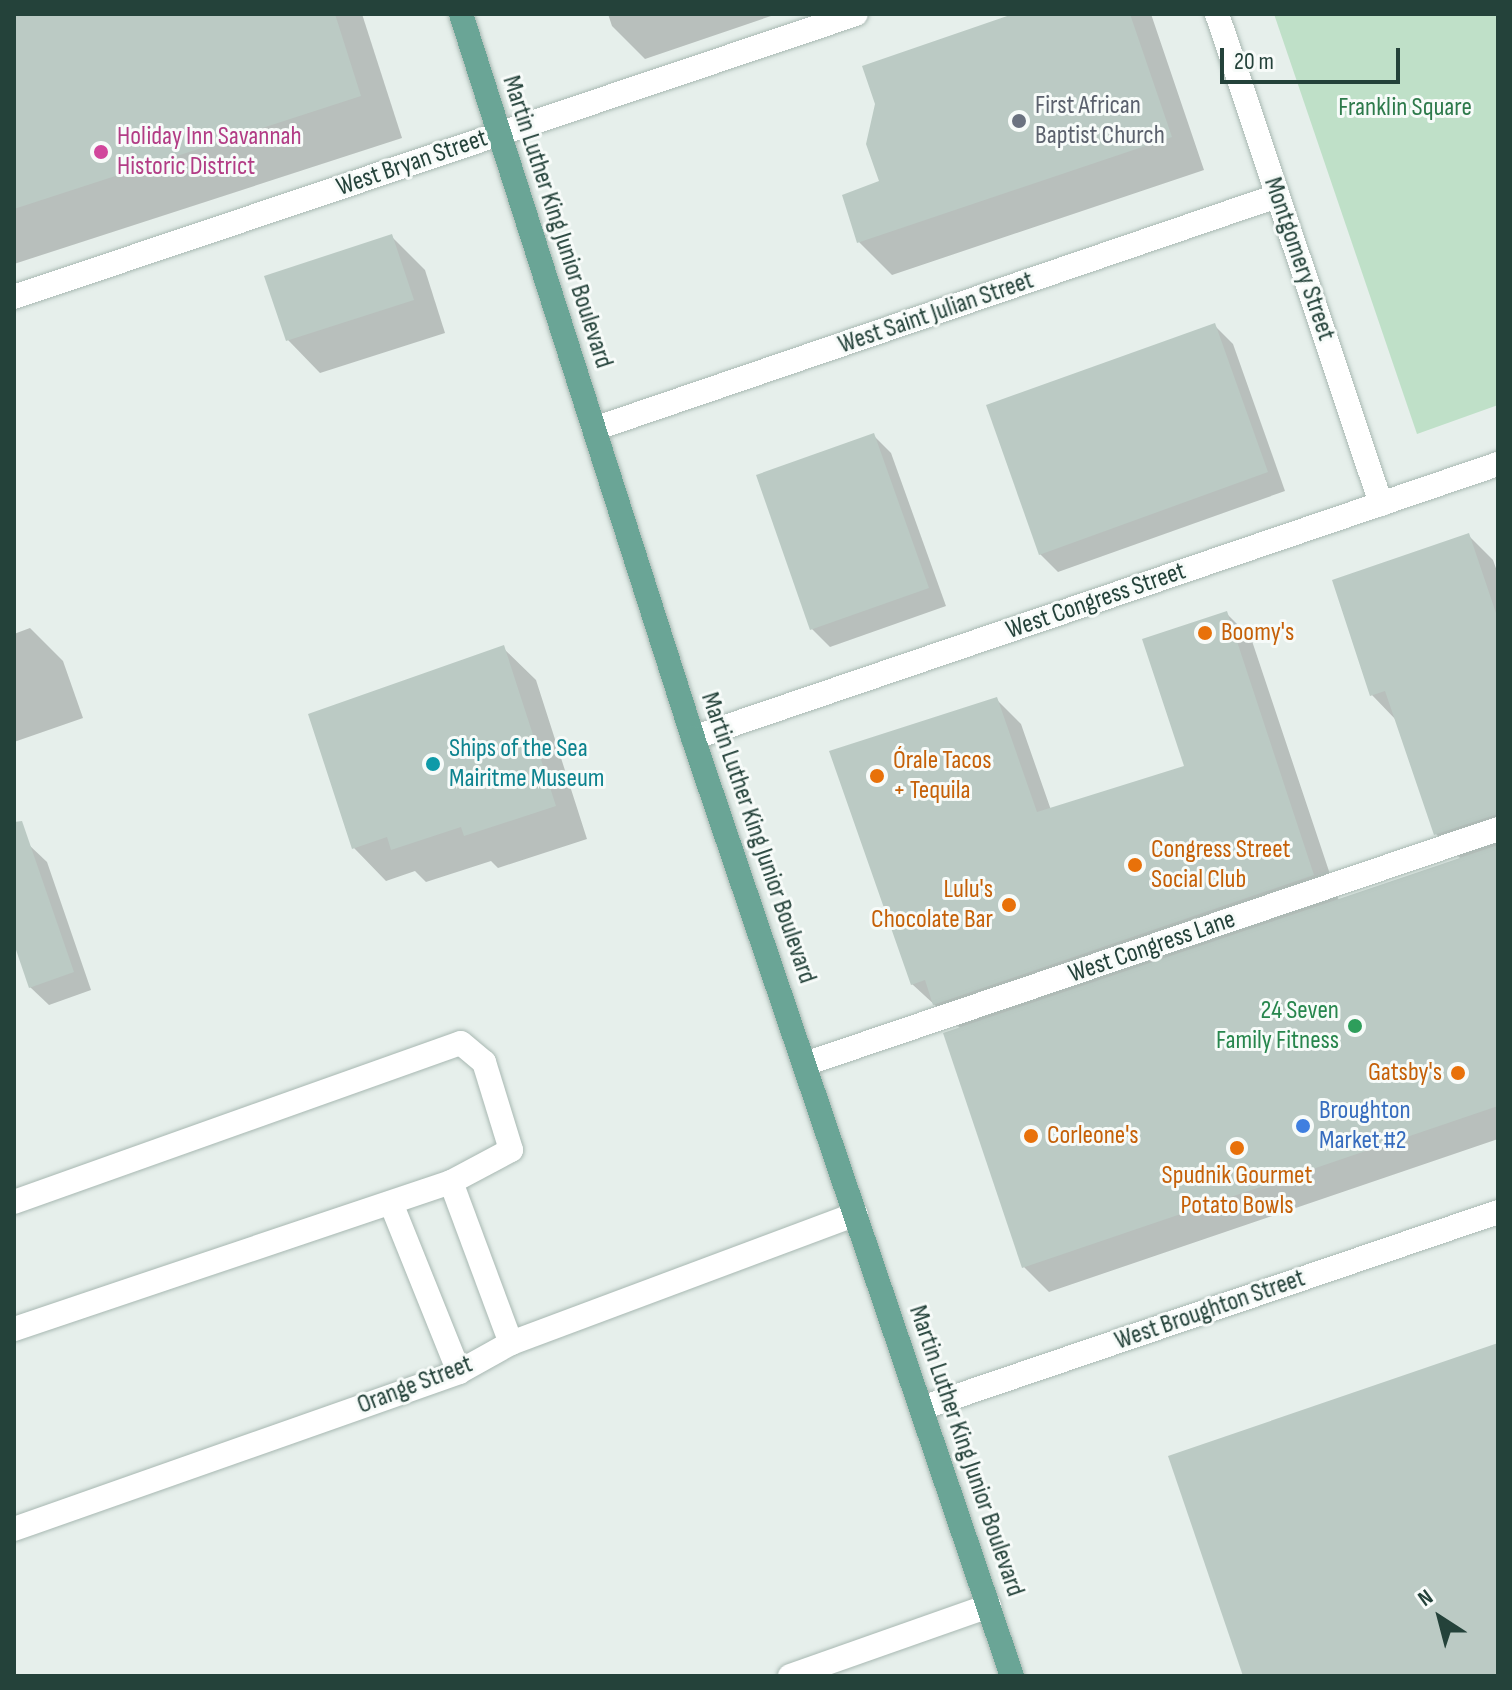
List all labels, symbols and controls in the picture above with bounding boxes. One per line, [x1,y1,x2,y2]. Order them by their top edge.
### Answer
scale bar [1224,32,1404,82]
text: 20 m [1234,47,1274,76]
street label: Martin Luther King Junior Boulevard [495,72,619,372]
place label: First African Baptist Church [1035,90,1165,152]
park label: Franklin Square [1338,92,1472,124]
marker: First African Baptist Church [1010,112,1028,130]
place label: Holiday Inn Savannah Historic District [117,121,302,182]
street label: West Bryan Street [333,123,491,203]
marker: Holiday Inn Savannah Historic District [92,143,110,161]
street label: Montgomery Street [1257,173,1341,345]
street label: West Saint Julian Street [834,265,1038,361]
street label: West Congress Street [1002,556,1190,646]
place label: Boomy's [1221,617,1294,649]
marker: Boomy's [1196,624,1214,642]
street label: Martin Luther King Junior Boulevard [694,688,822,988]
place label: Ships of the Sea Mairitme Museum [449,733,604,794]
place label: Órale Tacos + Tequila [893,745,992,806]
marker: Ships of the Sea Mairitme Museum [424,755,442,773]
marker: Órale Tacos + Tequila [868,767,886,785]
place label: Congress Street Social Club [1151,834,1291,896]
marker: Congress Street Social Club [1126,856,1144,874]
place label: Lulu's Chocolate Bar [871,874,993,936]
marker: Lulu's Chocolate Bar [1000,896,1018,914]
street label: West Congress Lane [1065,904,1239,990]
place label: 24 Seven Family Fitness [1216,995,1339,1056]
marker: 24 Seven Family Fitness [1346,1017,1364,1035]
place label: Gatsby's [1368,1057,1442,1089]
marker: Gatsby's [1449,1064,1467,1082]
place label: Broughton Market #2 [1319,1095,1411,1156]
marker: Broughton Market #2 [1294,1117,1312,1135]
place label: Corleone's [1047,1120,1139,1152]
marker: Corleone's [1022,1127,1040,1145]
marker: Spudnik Gourmet Potato Bowls [1228,1139,1246,1157]
place label: Spudnik Gourmet Potato Bowls [1162,1160,1312,1222]
street label: West Broughton Street [1111,1263,1309,1357]
street label: Martin Luther King Junior Boulevard [902,1301,1030,1601]
street label: Orange Street [353,1349,477,1421]
north arrow [1400,1578,1480,1658]
text: N [1413,1584,1438,1613]

